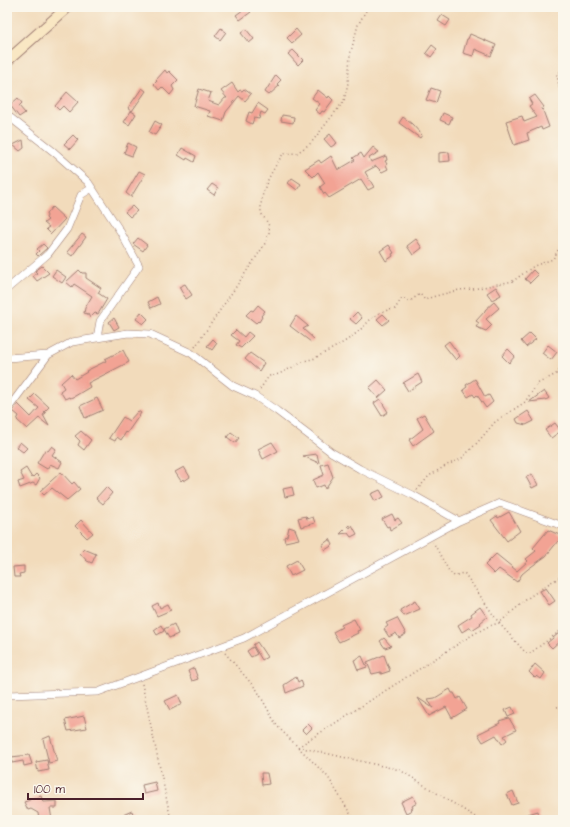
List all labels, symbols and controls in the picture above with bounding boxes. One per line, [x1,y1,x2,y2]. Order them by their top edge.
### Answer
scale bar [28,775,143,801]
text: 100 m [34,781,65,798]

